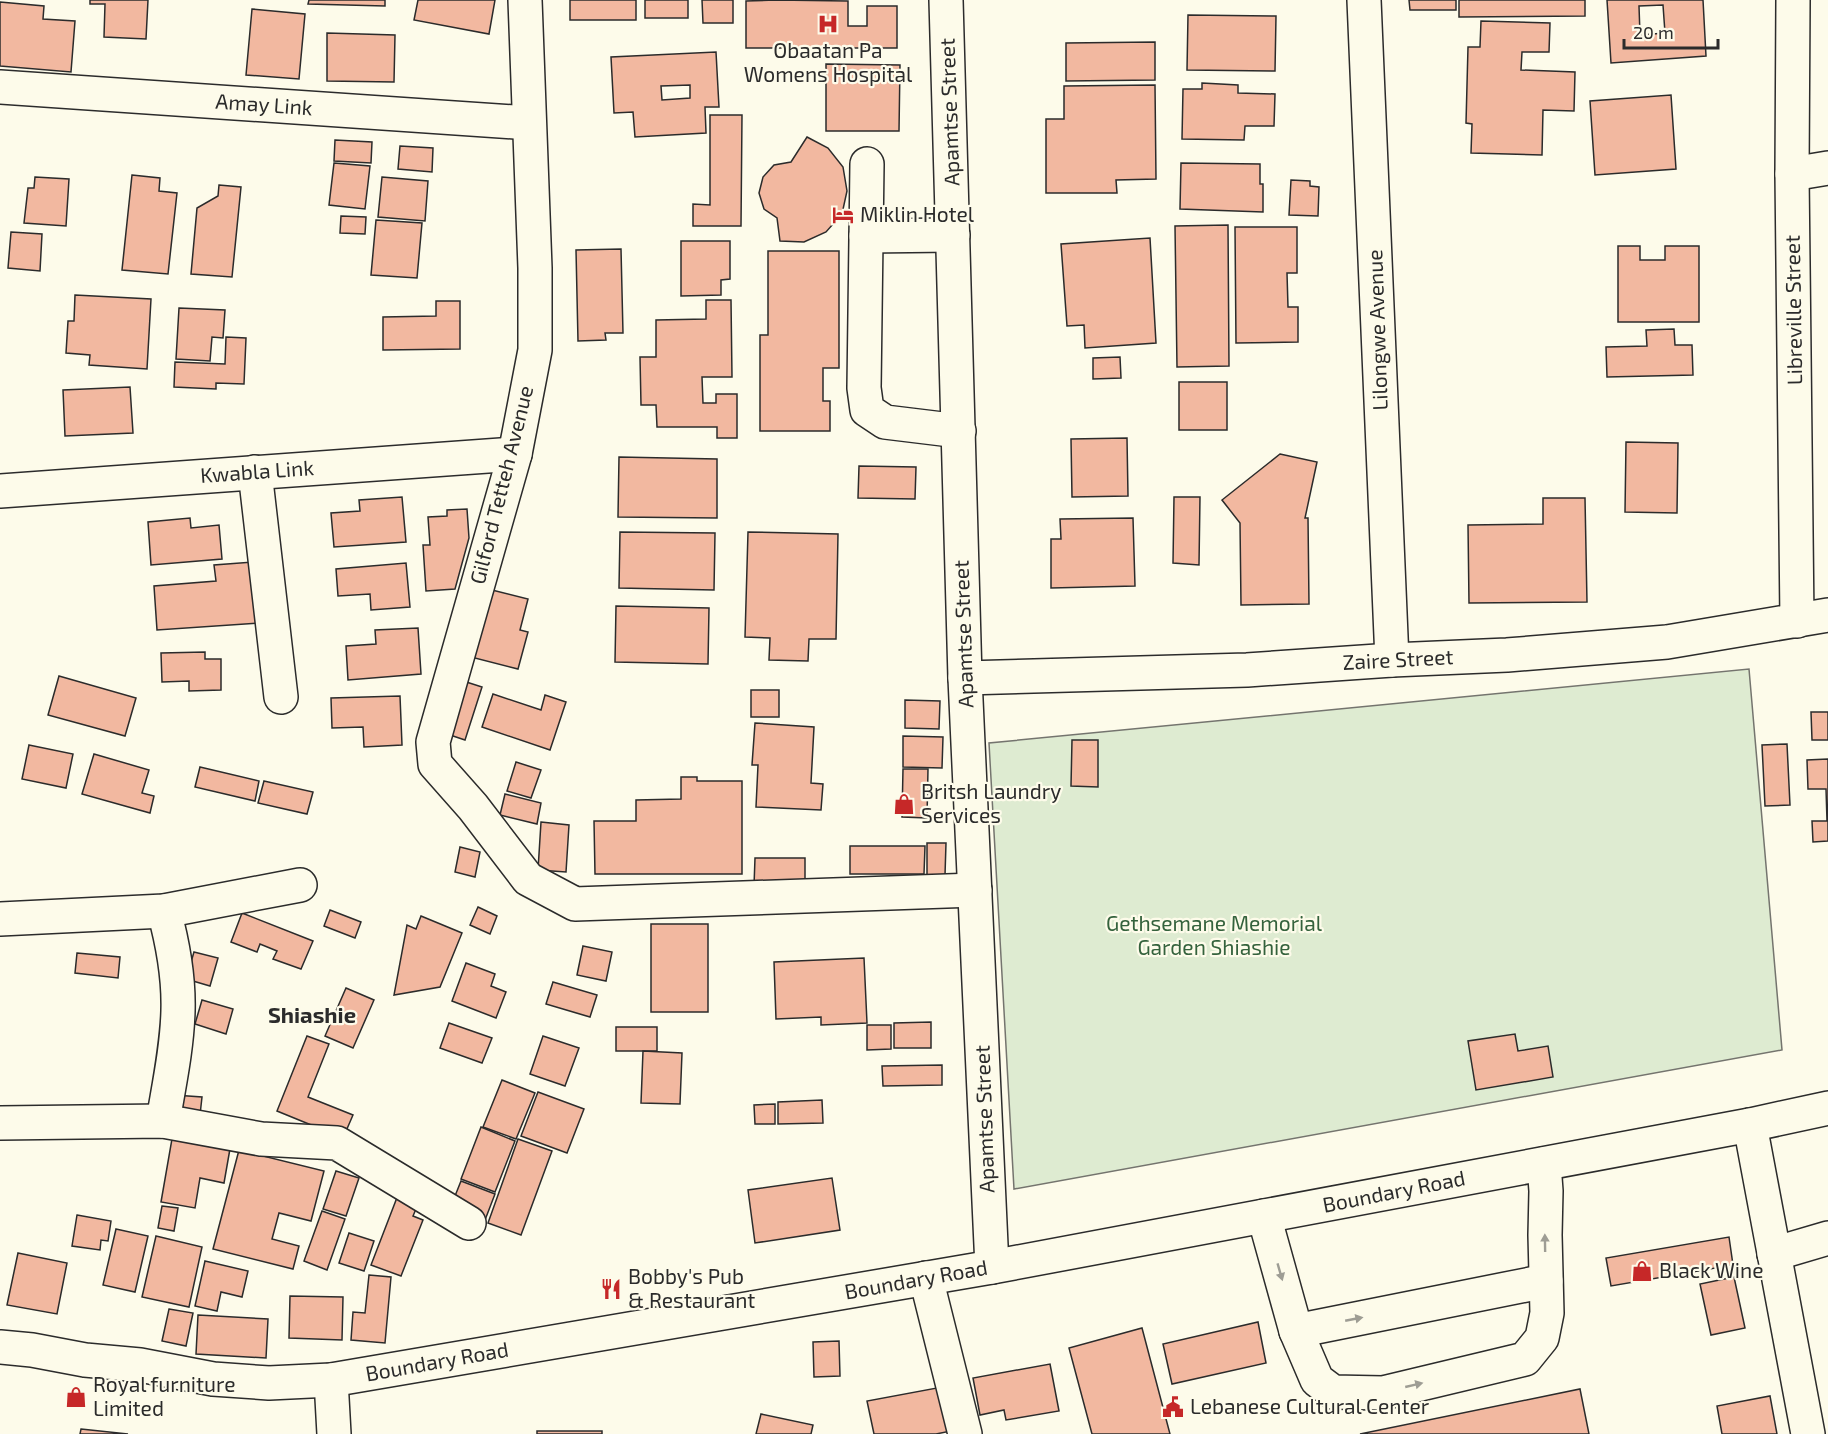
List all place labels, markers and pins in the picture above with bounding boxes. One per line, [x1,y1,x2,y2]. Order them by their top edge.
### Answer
hospital icon: Obaatan Pa Womens Hospital [816,12,840,36]
place label: Obaatan Pa Womens Hospital [744,37,913,86]
place label: Miklin Hotel [860,201,975,226]
hotel icon: Miklin Hotel [831,203,855,227]
place label: Britsh Laundry Services [921,778,1061,827]
shop icon: Britsh Laundry Services [892,792,916,816]
place label: Black Wine [1659,1257,1764,1282]
shop icon: Black Wine [1630,1259,1654,1283]
place label: Bobby's Pub & Restaurant [628,1263,755,1312]
restaurant icon: Bobby's Pub & Restaurant [599,1277,623,1301]
place label: Royal furniture Limited [93,1371,235,1420]
shop icon: Royal furniture Limited [64,1385,88,1409]
place label: Lebanese Cultural Center [1190,1393,1430,1418]
public building icon: Lebanese Cultural Center [1161,1395,1185,1419]

